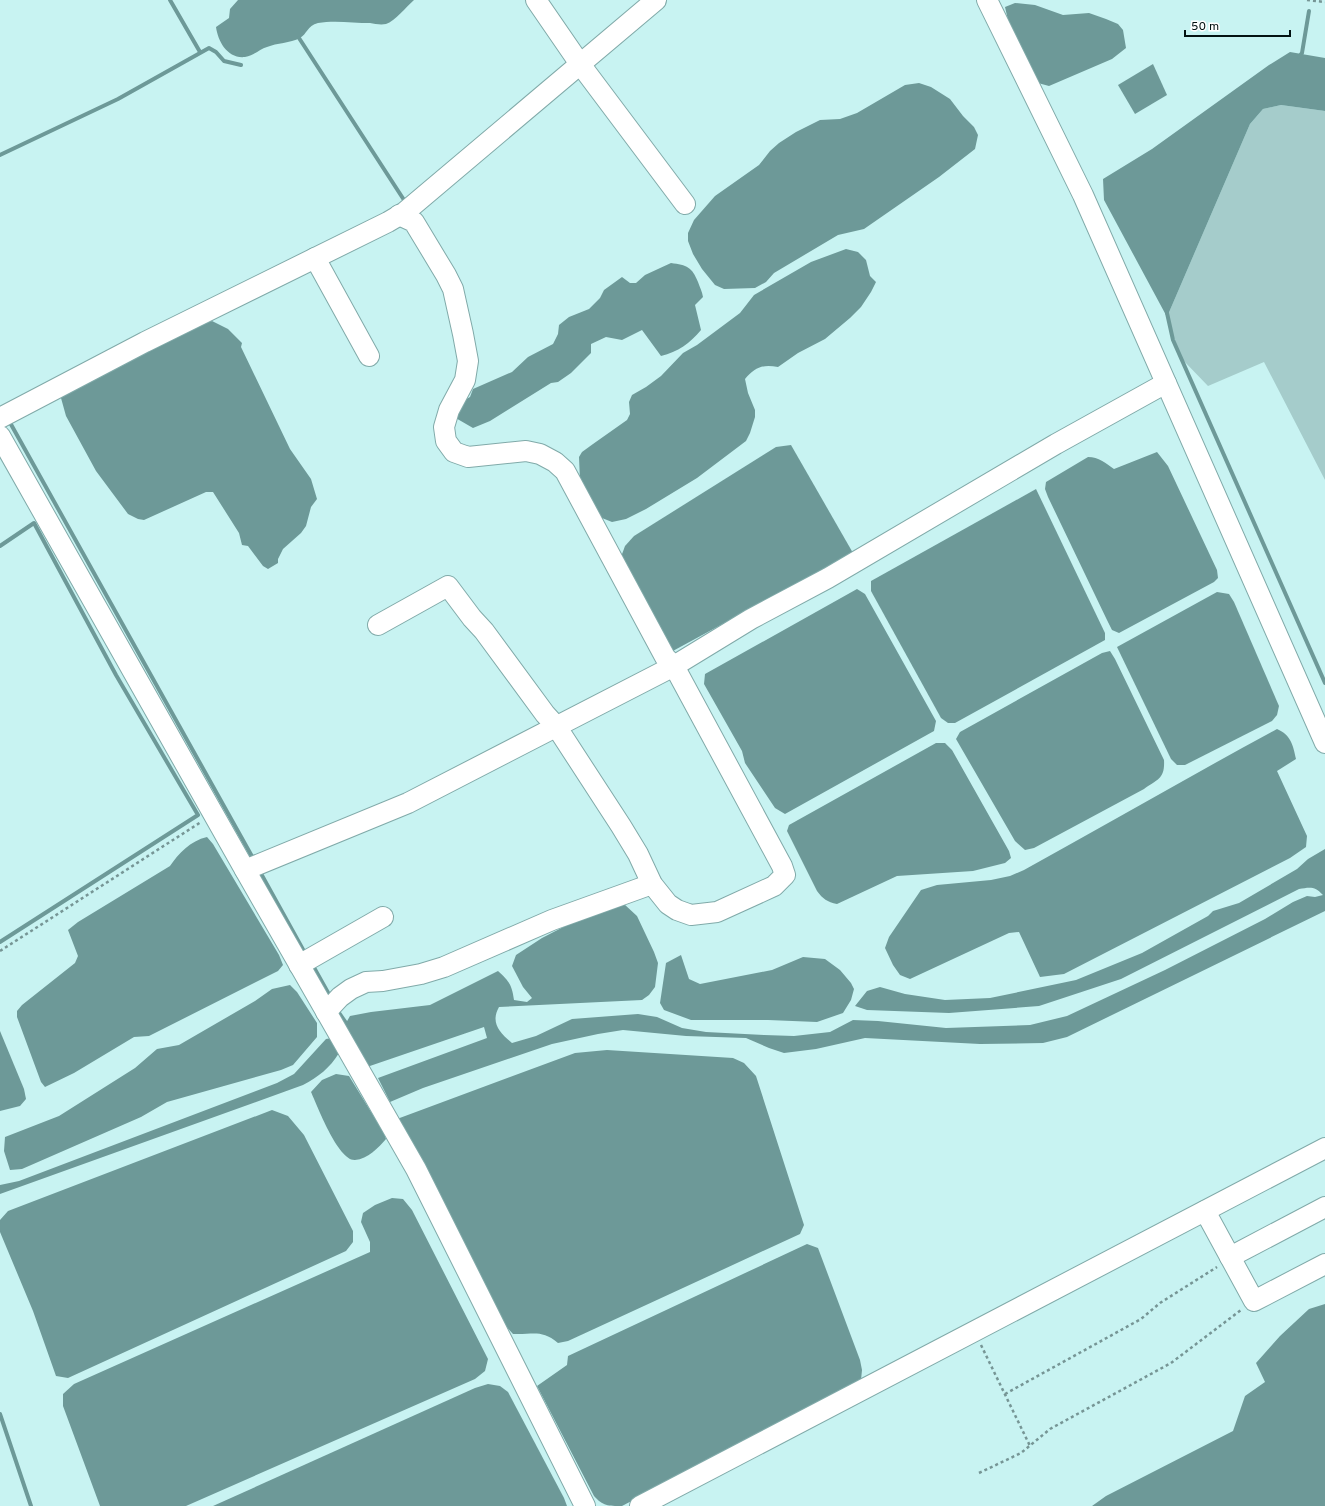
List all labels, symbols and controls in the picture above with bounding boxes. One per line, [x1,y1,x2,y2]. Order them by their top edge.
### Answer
scale bar [1185,12,1290,38]
text: 50 m [1191,19,1219,35]

